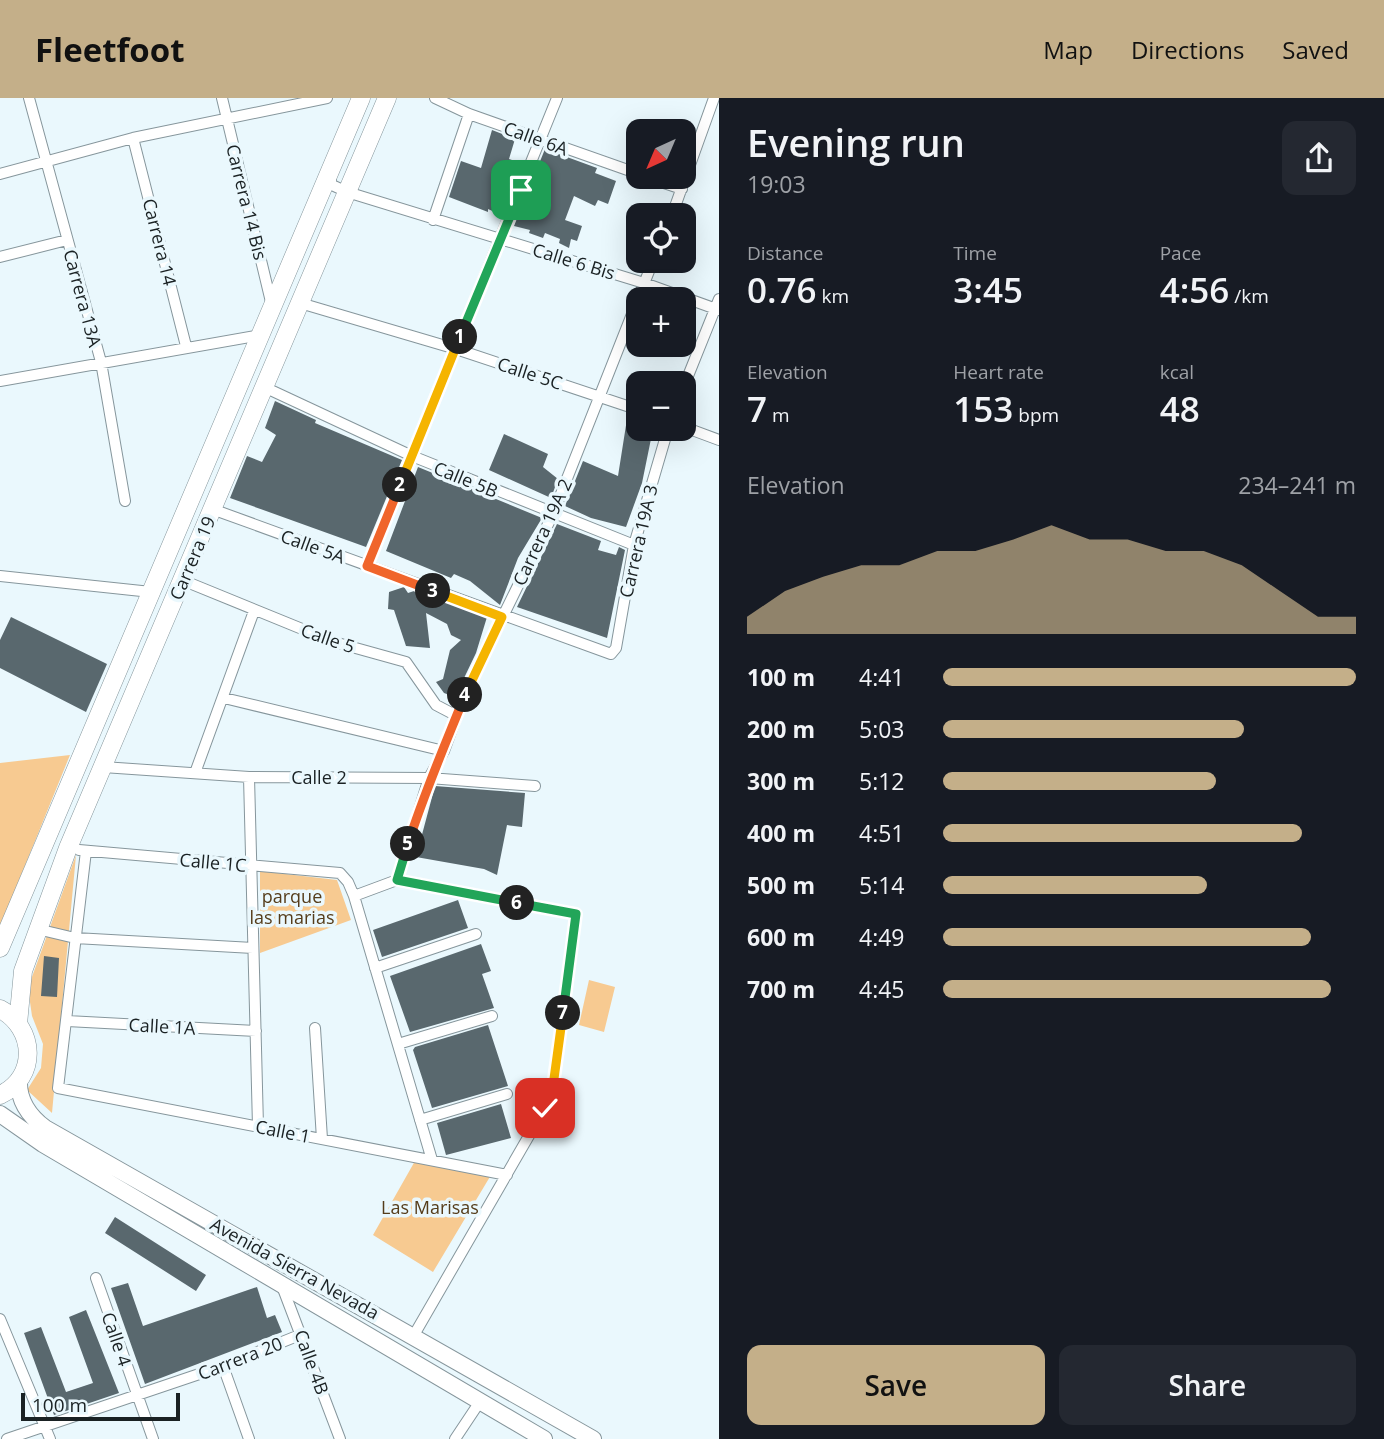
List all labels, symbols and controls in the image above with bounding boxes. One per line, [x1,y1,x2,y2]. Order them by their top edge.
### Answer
text: Fleetfoot [35,27,184,72]
text: Map [1043,33,1093,66]
text: Directions [1131,33,1244,66]
text: Saved [1282,33,1349,66]
street label: Calle 6A [500,115,572,161]
text: Evening run [747,116,965,168]
north arrow [626,119,696,189]
map controls [626,119,696,441]
button: share [1282,121,1356,195]
street label: Carrera 14 Bis [221,142,273,262]
pin [491,160,551,220]
text: 19:03 [747,168,806,200]
icon: arrive [502,171,540,209]
street label: Carrera 14 [138,196,182,288]
button: locate [626,203,696,273]
street label: Calle 6 Bis [530,237,618,285]
text: Distance [747,240,823,266]
text: Time [953,240,997,266]
text: Pace [1160,240,1201,266]
street label: Carrera 13A [58,247,108,350]
text: 0.76 [747,266,817,313]
text: 3:45 [953,266,1023,313]
text: 4:56 [1160,266,1229,313]
text: km [817,283,849,309]
text: /km [1229,283,1269,309]
button: + [626,287,696,357]
pin: 1 [442,320,477,354]
text: 1 [454,323,465,349]
street label: Calle 5C [495,351,565,395]
text: Elevation [747,359,828,385]
text: Heart rate [953,359,1044,385]
text: kcal [1160,359,1194,385]
button: − [626,371,696,441]
text: 7 [747,385,767,432]
text: 153 [953,385,1013,432]
text: 48 [1160,385,1200,432]
text: m [767,402,790,428]
text: bpm [1013,402,1059,428]
street label: Calle 5B [430,455,502,503]
pin: 2 [382,468,418,502]
text: Elevation [747,469,845,501]
text: 234–241 m [1238,469,1356,501]
text: 2 [394,471,405,497]
street label: Carrera 19A 2 [507,475,577,589]
street label: Carrera 19A 3 [613,482,663,600]
street label: Carrera 19 [164,512,220,604]
street label: Calle 5A [277,523,349,569]
pin: 3 [416,574,450,608]
text: 3 [427,577,438,603]
street label: Calle 5 [298,618,358,658]
text: 100 m [747,661,815,693]
text: 4:41 [859,661,905,693]
pin: 4 [448,678,482,712]
text: 4 [459,681,470,707]
text: 200 m [747,713,815,745]
text: 5:03 [859,713,905,745]
street label: Calle 2 [291,765,347,789]
text: 300 m [747,765,815,797]
text: 5:12 [859,765,905,797]
text: 400 m [747,817,815,849]
text: 4:51 [859,817,905,849]
pin: 5 [390,826,426,862]
text: 5 [402,830,413,856]
street label: Calle 1C [179,847,247,877]
text: 500 m [747,869,815,901]
text: 5:14 [859,869,905,901]
park label: parque las marias [250,884,334,929]
pin: 6 [500,886,534,920]
text: 6 [511,889,522,915]
text: 600 m [747,921,815,953]
text: 4:49 [859,921,905,953]
text: 700 m [747,973,815,1005]
text: 4:45 [859,973,905,1005]
pin: 7 [546,996,580,1030]
text: 7 [557,999,568,1025]
street label: Calle 1A [128,1012,197,1040]
pin [515,1078,575,1138]
icon: check [526,1089,564,1127]
street label: Calle 1 [253,1114,313,1148]
park label: Las Marisas [381,1195,479,1219]
street label: Avenida Sierra Nevada [206,1212,384,1324]
street label: Calle 4 [97,1309,137,1369]
street label: Calle 4B [289,1326,335,1398]
street label: Carrera 20 [194,1331,286,1385]
button: Save [747,1345,1045,1425]
button: Share [1059,1345,1356,1425]
scale bar [21,1390,180,1422]
text: 100 m [32,1392,87,1418]

